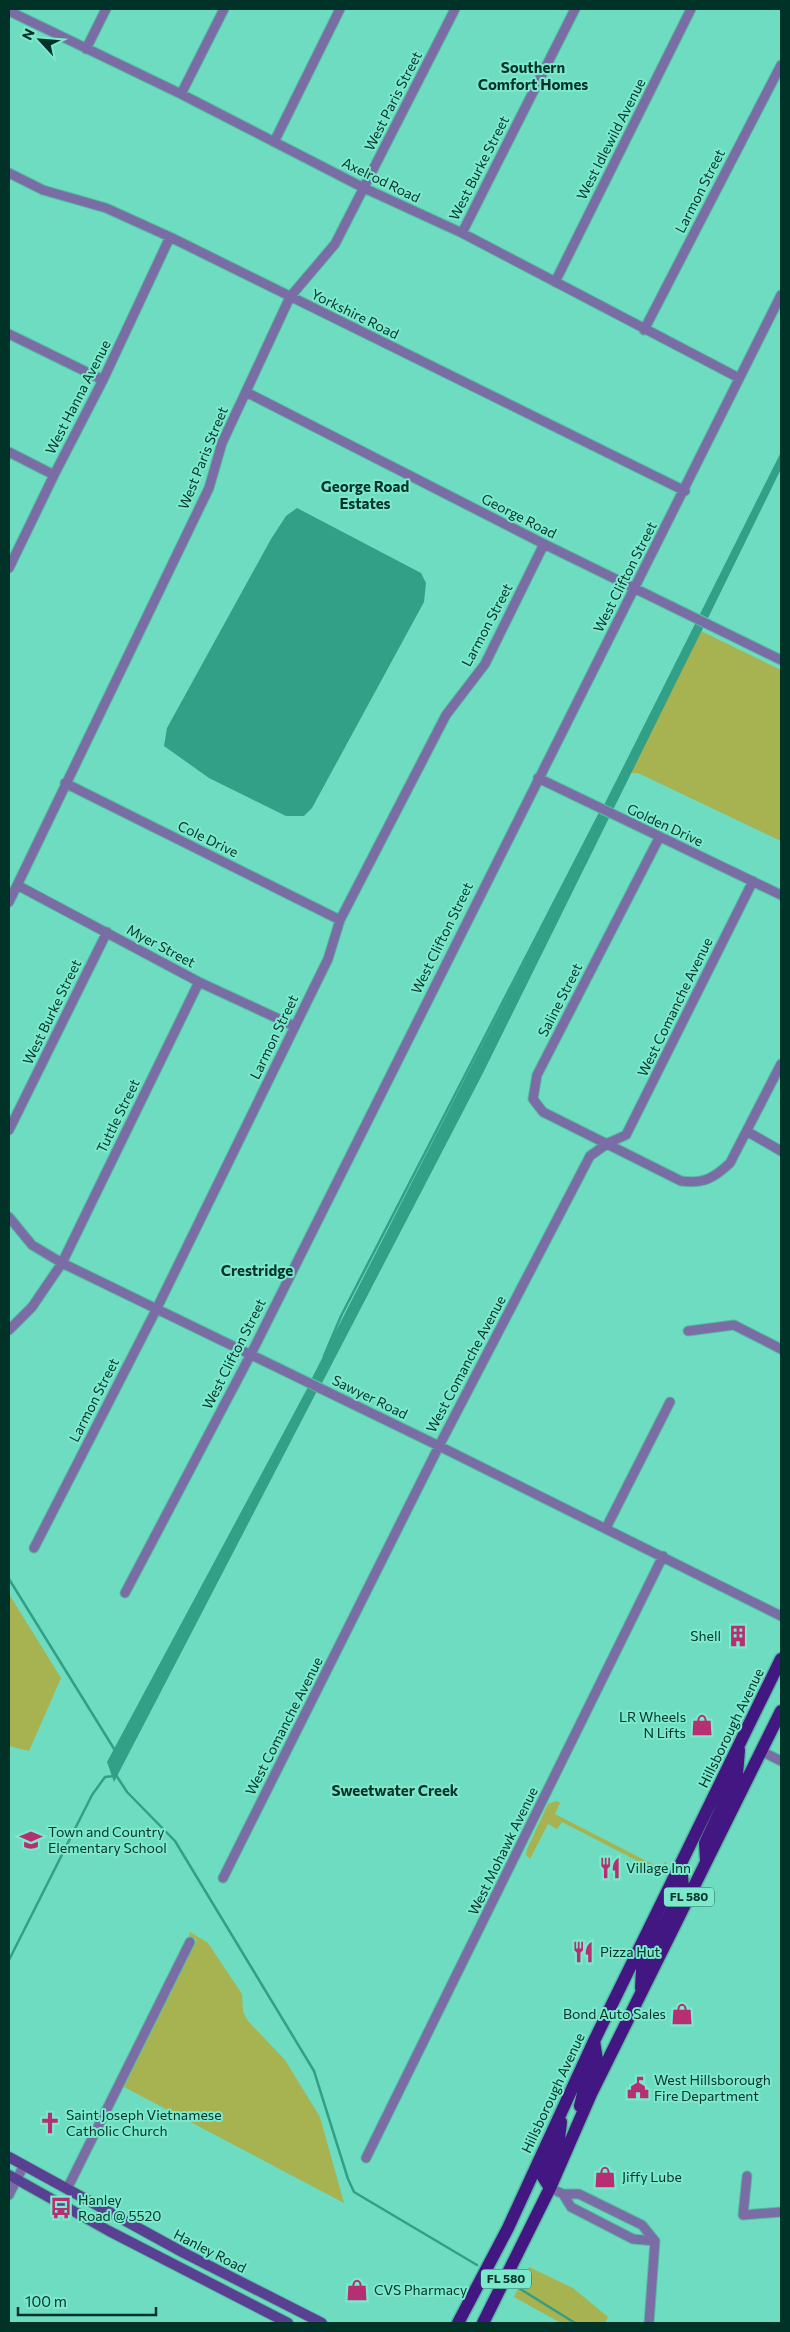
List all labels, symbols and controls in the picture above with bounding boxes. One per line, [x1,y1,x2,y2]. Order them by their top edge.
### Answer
north arrow [15,15,65,65]
text: N [18,26,38,43]
street label: West Paris Street [360,48,425,153]
district label: Southern Comfort Homes [478,58,588,93]
street label: West Idlewild Avenue [573,75,649,202]
street label: West Burke Street [445,113,512,223]
street label: Larmon Street [671,146,728,236]
street label: Axelrod Road [339,153,423,206]
street label: Yorkshire Road [309,285,402,342]
street label: West Hanna Avenue [41,337,114,457]
street label: West Paris Street [174,404,231,512]
district label: George Road Estates [321,477,409,512]
street label: George Road [479,489,560,542]
street label: West Clifton Street [589,518,660,635]
street label: Larmon Street [458,580,516,669]
street label: Golden Drive [624,799,706,850]
street label: Cole Drive [175,817,241,861]
street label: West Clifton Street [407,879,476,996]
street label: Myer Street [124,920,199,971]
street label: West Comanche Avenue [633,934,716,1079]
street label: West Burke Street [19,956,84,1067]
street label: Saline Street [534,960,585,1039]
street label: Larmon Street [246,992,301,1082]
street label: Tuttle Street [92,1076,143,1156]
district label: Crestridge [221,1261,293,1279]
street label: West Comanche Avenue [422,1292,509,1435]
street label: West Clifton Street [198,1295,269,1412]
street label: Larmon Street [65,1355,122,1445]
street label: Sawyer Road [330,1371,411,1422]
building icon: Shell [725,1623,751,1649]
place label: Shell [690,1627,721,1644]
street label: West Comanche Avenue [241,1654,326,1798]
street label: Hillsborough Avenue [694,1665,767,1790]
place label: LR Wheels N Lifts [619,1708,686,1741]
shop icon: LR Wheels N Lifts [689,1712,715,1738]
district label: Sweetwater Creek [332,1781,459,1799]
street label: West Mohawk Avenue [464,1784,541,1918]
place label: Town and Country Elementary School [48,1823,167,1856]
school or university icon: Town and Country Elementary School [18,1827,44,1853]
restaurant icon: Village Inn [597,1855,623,1881]
place label: Village Inn [626,1859,691,1876]
road number: FL 580 [664,1888,714,1906]
restaurant icon: Pizza Hut [570,1939,596,1965]
place label: Pizza Hut [600,1943,661,1960]
shop icon: Bond Auto Sales [669,2001,695,2027]
place label: Bond Auto Sales [563,2005,666,2022]
street label: Hillsborough Avenue [517,2030,588,2156]
place label: West Hillsborough Fire Department [654,2071,771,2104]
public building icon: West Hillsborough Fire Department [625,2075,651,2101]
place label: Saint Joseph Vietnamese Catholic Church [66,2106,222,2139]
church icon: Saint Joseph Vietnamese Catholic Church [37,2110,63,2136]
shop icon: Jiffy Lube [592,2164,618,2190]
place label: Jiffy Lube [622,2168,682,2185]
place label: Hanley Road @ 5520 [78,2191,161,2224]
bus stop icon: Hanley Road @ 5520 [48,2195,74,2221]
street label: Hanley Road [171,2225,249,2276]
road number: FL 580 [481,2270,531,2288]
shop icon: CVS Pharmacy [344,2277,370,2303]
place label: CVS Pharmacy [374,2281,467,2298]
scale bar [18,2284,155,2316]
text: 100 m [25,2292,67,2310]

